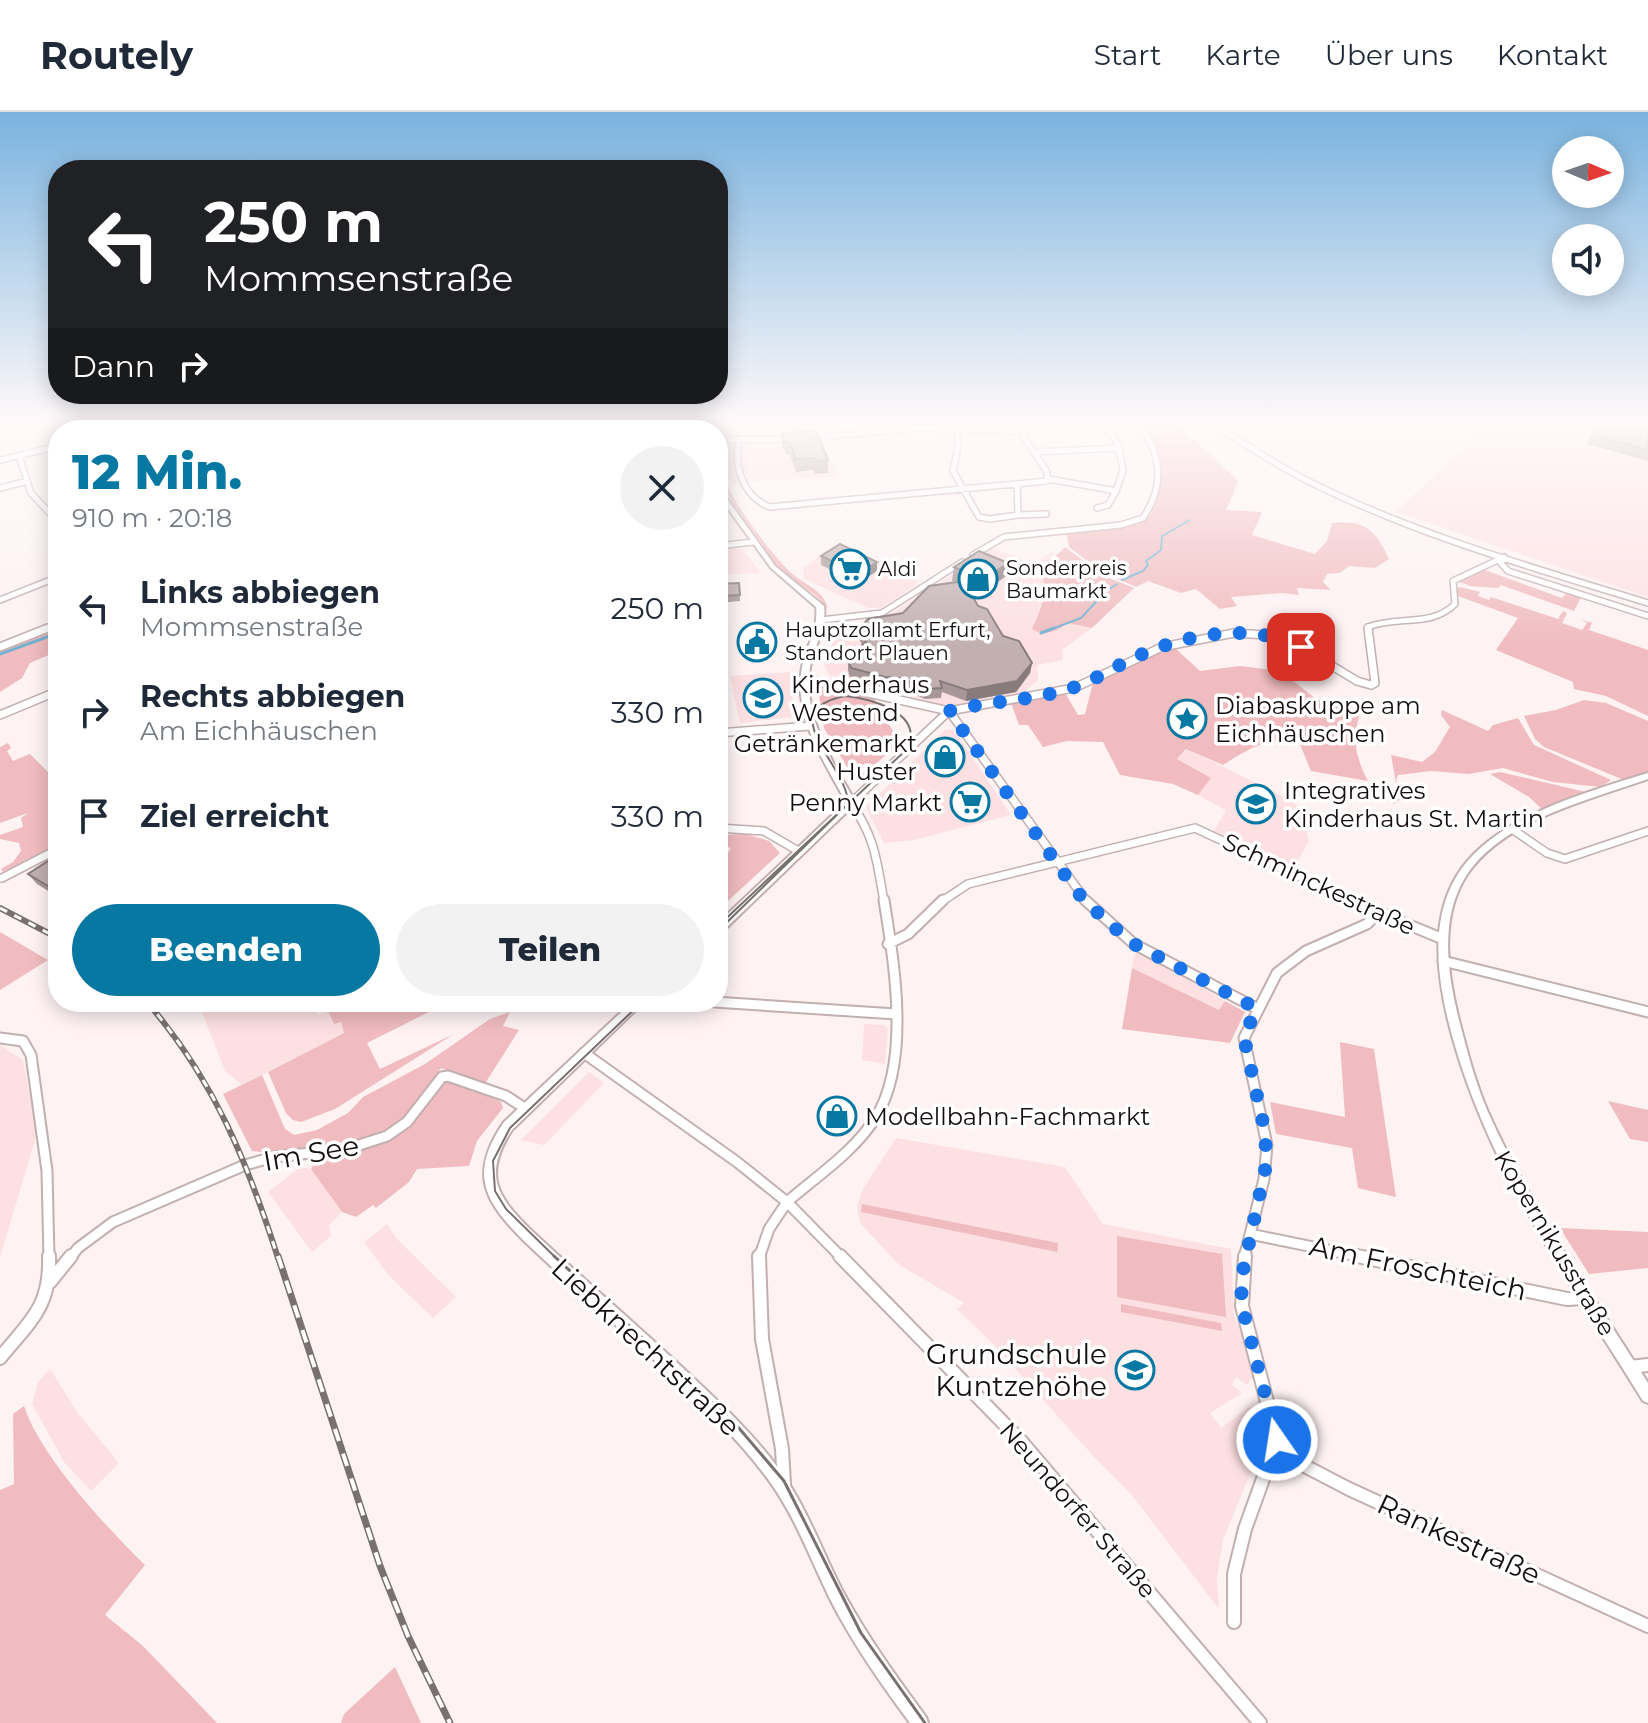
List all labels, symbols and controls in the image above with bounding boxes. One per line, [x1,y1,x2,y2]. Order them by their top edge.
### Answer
text: Routely [40,32,193,79]
text: Start [1094,38,1161,72]
text: Karte [1205,38,1281,72]
text: Über uns [1325,38,1453,72]
text: Kontakt [1497,38,1608,72]
north arrow [1552,136,1624,208]
map controls [1552,136,1624,296]
text: 250 m [204,188,383,256]
icon: left [72,192,176,296]
button: sound [1552,224,1624,296]
text: Mommsenstraße [204,256,513,300]
icon: right [171,344,215,388]
text: Dann [72,348,155,385]
text: 12 Min. [72,443,242,501]
button: close [620,446,704,530]
text: 910 m · 20:18 [72,502,232,534]
supermarket icon: Aldi [829,548,871,590]
place label: Sonderpreis Baumarkt [1006,556,1127,603]
place label: Aldi [878,557,917,581]
shop icon: Sonderpreis Baumarkt [957,558,999,600]
text: Links abbiegen [140,574,380,611]
icon: left [72,586,116,630]
text: 250 m [610,590,704,627]
text: Mommsenstraße [140,611,363,643]
pin [1267,613,1335,681]
place label: Hauptzollamt Erfurt, Standort Plauen [785,618,990,665]
public building icon: Hauptzollamt Erfurt, Standort Plauen [736,621,778,663]
icon: arrive [1279,625,1323,669]
place label: Kinderhaus Westend [791,670,929,727]
school or university icon: Kinderhaus Westend [742,677,784,719]
text: Rechts abbiegen [140,678,405,715]
icon: right [72,690,116,734]
place label: Diabaskuppe am Eichhäuschen [1215,691,1421,748]
text: 330 m [611,694,704,731]
place icon: Diabaskuppe am Eichhäuschen [1166,698,1208,740]
text: Am Eichhäuschen [140,715,378,747]
place label: Getränkemarkt Huster [734,729,917,786]
shop icon: Getränkemarkt Huster [924,736,966,778]
place label: Integratives Kinderhaus St. Martin [1284,776,1544,833]
supermarket icon: Penny Markt [949,781,991,823]
school or university icon: Integratives Kinderhaus St. Martin [1235,783,1277,825]
place label: Penny Markt [789,788,942,817]
icon: arrive [72,794,116,838]
text: Ziel erreicht [140,798,329,835]
text: 330 m [611,798,704,835]
street label: Schminckestraße [1218,827,1420,941]
button: Beenden [72,904,380,996]
button: Teilen [396,904,704,996]
shop icon: Modellbahn-Fachmarkt [816,1095,858,1137]
place label: Modellbahn-Fachmarkt [865,1102,1150,1131]
street label: Im See [261,1128,361,1178]
street label: Kopernikusstraße [1488,1145,1622,1341]
street label: Am Froschteich [1306,1228,1530,1308]
street label: Liebknechtstraße [545,1251,747,1443]
place label: Grundschule Kuntzehöhe [926,1337,1107,1403]
school or university icon: Grundschule Kuntzehöhe [1114,1349,1156,1391]
position arrow [1235,1398,1319,1482]
street label: Neundorfer Straße [994,1416,1162,1604]
street label: Rankestraße [1372,1486,1546,1592]

